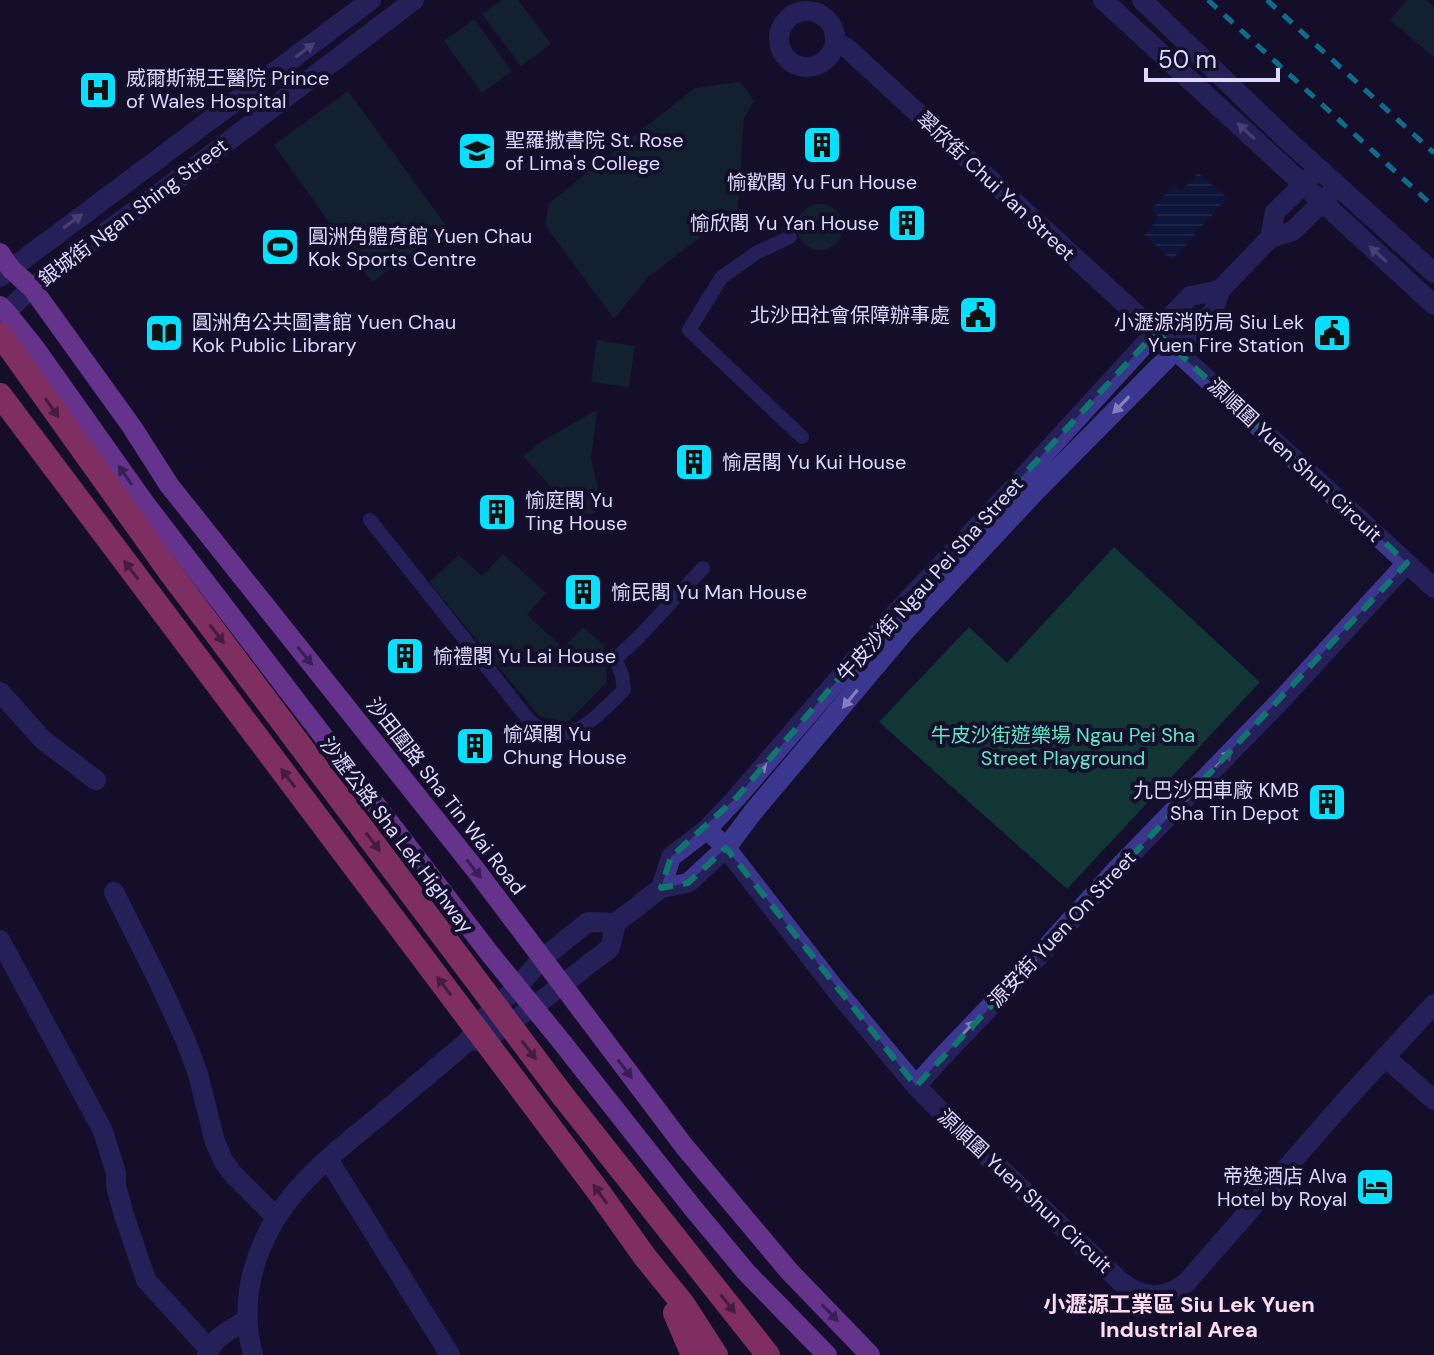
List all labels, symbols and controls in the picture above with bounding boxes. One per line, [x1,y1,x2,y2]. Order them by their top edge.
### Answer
scale bar [1146,32,1278,82]
one-way arrow [294,42,315,58]
text: 50 m [1158,44,1217,75]
place label: 威爾斯親王醫院 Prince of Wales Hospital [126,65,329,114]
hospital icon: 威爾斯親王醫院 Prince of Wales Hospital [77,69,119,111]
street label: 翠欣街 Chui Yan Street [911,106,1081,266]
one-way arrow [1237,123,1256,141]
building icon: 愉歡閣 Yu Fun House [801,124,843,166]
place label: 聖羅撒書院 St. Rose of Lima's College [505,127,684,176]
school or university icon: 聖羅撒書院 St. Rose of Lima's College [456,130,498,172]
street label: 銀城街 Ngan Shing Street [33,132,233,292]
place label: 愉歡閣 Yu Fun House [727,169,917,195]
building icon: 愉欣閣 Yu Yan House [886,202,928,244]
place label: 愉欣閣 Yu Yan House [690,210,879,236]
one-way arrow [62,213,84,229]
place label: 圓洲角體育館 Yuen Chau Kok Sports Centre [308,223,532,272]
sports icon: 圓洲角體育館 Yuen Chau Kok Sports Centre [259,226,301,268]
one-way arrow [1368,246,1388,263]
public building icon: 北沙田社會保障辦事處 [957,294,999,336]
place label: 北沙田社會保障辦事處 [750,302,950,328]
place label: 圓洲角公共圖書館 Yuen Chau Kok Public Library [192,309,456,358]
place label: 小瀝源消防局 Siu Lek Yuen Fire Station [1114,309,1304,358]
library icon: 圓洲角公共圖書館 Yuen Chau Kok Public Library [143,312,185,354]
public building icon: 小瀝源消防局 Siu Lek Yuen Fire Station [1311,312,1353,354]
street label: 源順圍 Yuen Shun Circuit [1202,372,1388,548]
one-way arrow [1112,395,1131,414]
one-way arrow [44,397,60,418]
building icon: 愉居閣 Yu Kui House [673,441,715,483]
place label: 愉居閣 Yu Kui House [722,449,906,475]
one-way arrow [118,464,133,485]
street label: 牛皮沙街 Ngau Pei Sha Street [831,471,1029,687]
place label: 愉庭閣 Yu Ting House [525,487,627,536]
building icon: 愉庭閣 Yu Ting House [476,491,518,533]
one-way arrow [124,560,140,580]
building icon: 愉民閣 Yu Man House [562,571,604,613]
place label: 愉民閣 Yu Man House [611,579,807,605]
one-way arrow [208,624,224,645]
building icon: 愉禮閣 Yu Lai House [384,635,426,677]
place label: 愉禮閣 Yu Lai House [433,643,616,669]
one-way arrow [296,646,313,666]
one-way arrow [842,689,859,709]
street label: 沙田圍路 Sha Tin Wai Road [361,692,531,900]
place label: 愉頌閣 Yu Chung House [503,721,627,770]
park label: 牛皮沙街遊樂場 Ngau Pei Sha Street Playground [931,722,1195,771]
building icon: 愉頌閣 Yu Chung House [454,725,496,767]
street label: 沙瀝公路 Sha Lek Highway [315,732,479,938]
one-way arrow [1214,750,1233,769]
one-way arrow [750,762,768,781]
one-way arrow [280,768,296,788]
place label: 九巴沙田車廠 KMB Sha Tin Depot [1133,777,1299,826]
building icon: 九巴沙田車廠 KMB Sha Tin Depot [1306,781,1348,823]
one-way arrow [364,832,380,853]
street label: 源安街 Yuen On Street [983,845,1142,1013]
one-way arrow [465,859,482,879]
one-way arrow [436,975,452,996]
one-way arrow [959,1020,977,1039]
one-way arrow [521,1039,537,1061]
one-way arrow [616,1058,632,1079]
street label: 源順圍 Yuen Shun Circuit [932,1103,1118,1279]
place label: 帝逸酒店 Alva Hotel by Royal [1217,1163,1347,1212]
hotel icon: 帝逸酒店 Alva Hotel by Royal [1354,1166,1396,1208]
one-way arrow [593,1183,608,1204]
district label: 小瀝源工業區 Siu Lek Yuen Industrial Area [1043,1290,1315,1344]
one-way arrow [719,1294,735,1314]
one-way arrow [820,1303,839,1322]

